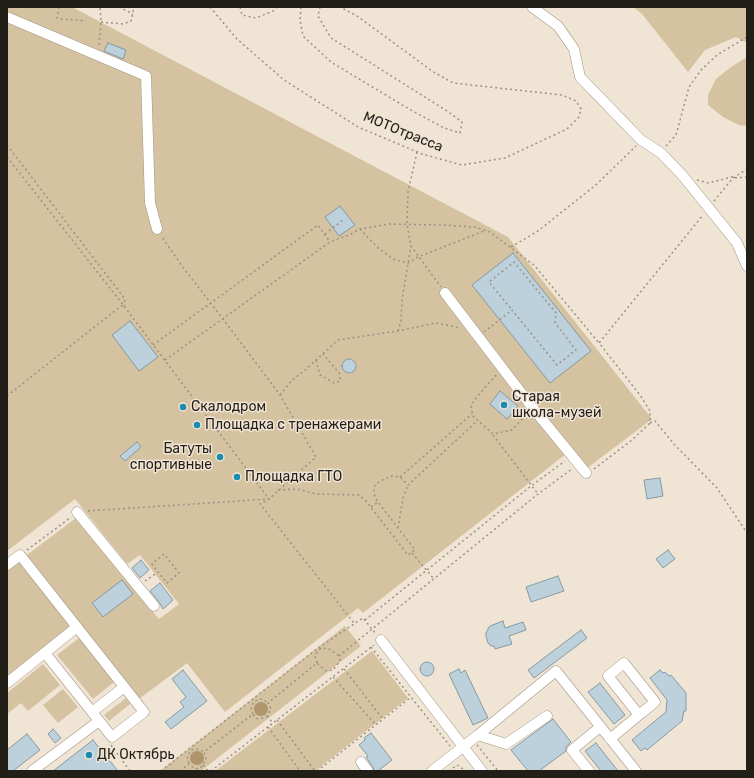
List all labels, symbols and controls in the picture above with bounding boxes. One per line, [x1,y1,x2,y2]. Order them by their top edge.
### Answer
street label: МОТОтрасса [361,108,445,156]
place label: Старая школа-музей [512,389,601,422]
place label: Скалодром [191,399,266,415]
marker: Старая школа-музей [499,400,509,410]
marker: Скалодром [178,402,188,412]
place label: Площадка с тренажерами [205,417,381,433]
marker: Площадка с тренажерами [192,420,202,430]
place label: Батуты спортивные [130,441,212,474]
marker: Батуты спортивные [215,452,225,462]
place label: Площадка ГТО [245,469,342,485]
marker: Площадка ГТО [232,472,242,482]
place label: ДК Октябрь [97,747,175,763]
marker: ДК Октябрь [84,750,94,760]

